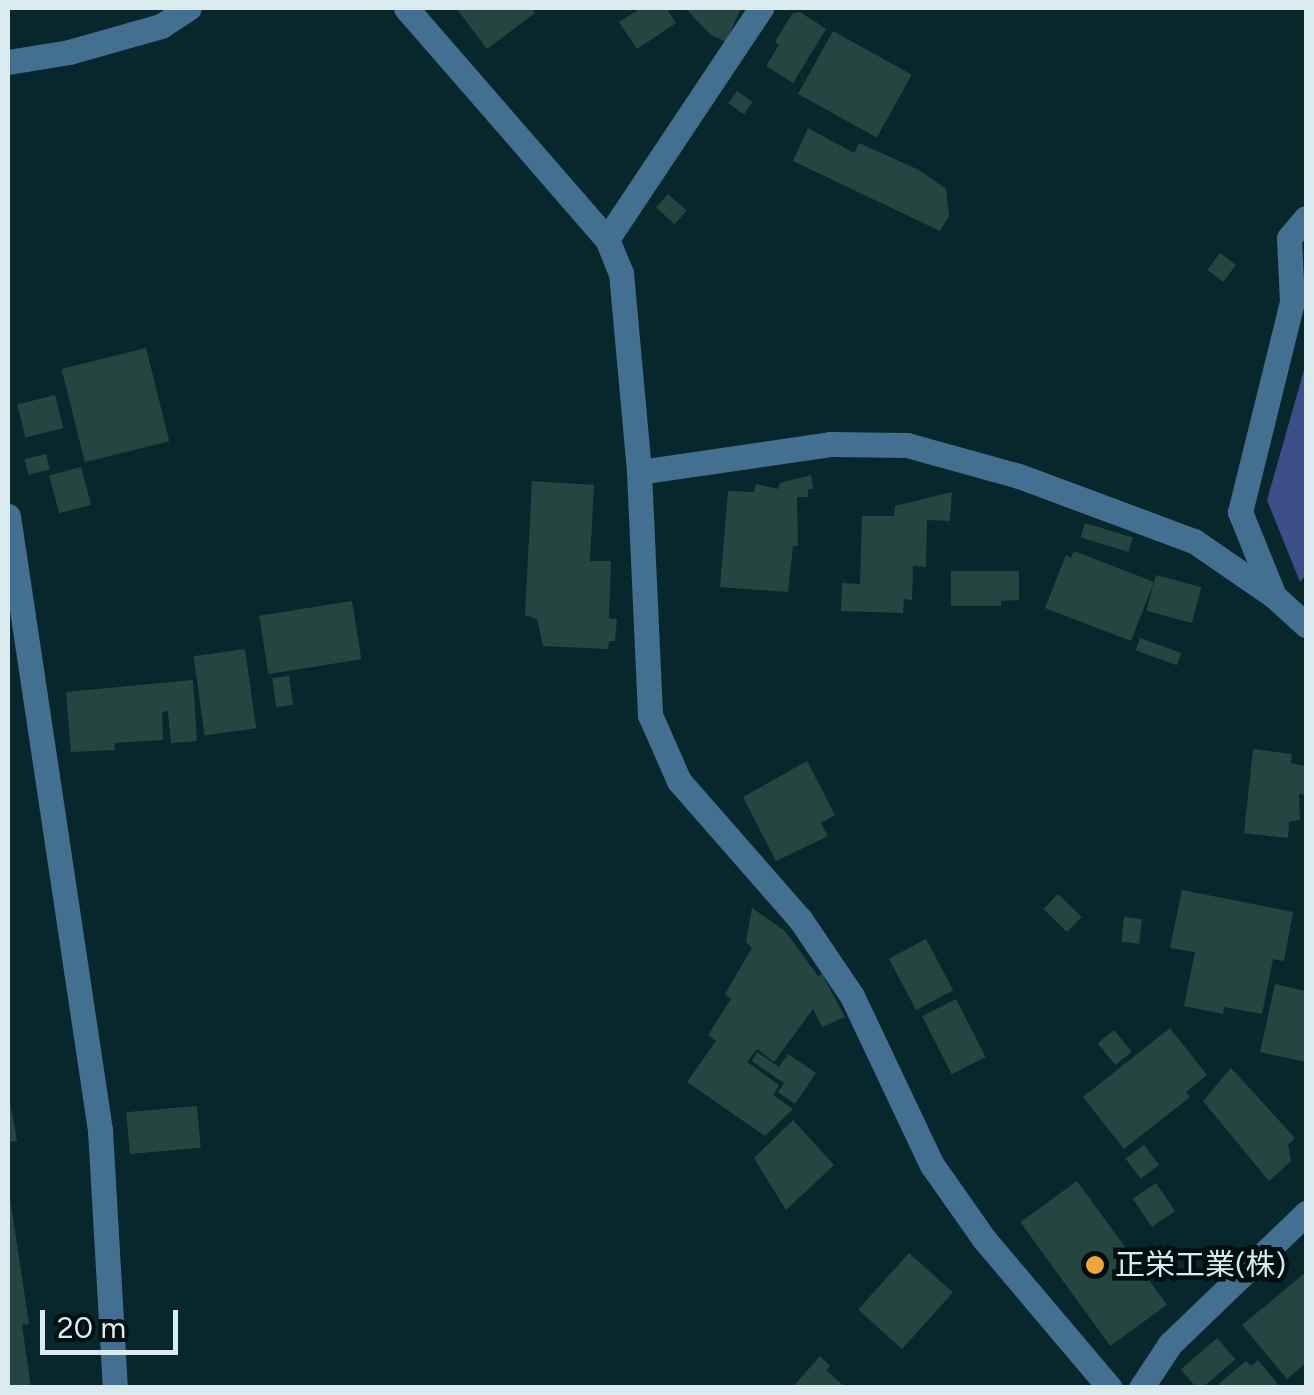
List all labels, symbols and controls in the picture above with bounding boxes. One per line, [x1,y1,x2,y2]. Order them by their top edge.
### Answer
place label: 正栄工業(株) [1115,1247,1286,1283]
marker: 正栄工業(株) [1084,1254,1106,1276]
scale bar [45,1290,182,1352]
text: 20 m [57,1309,126,1346]

